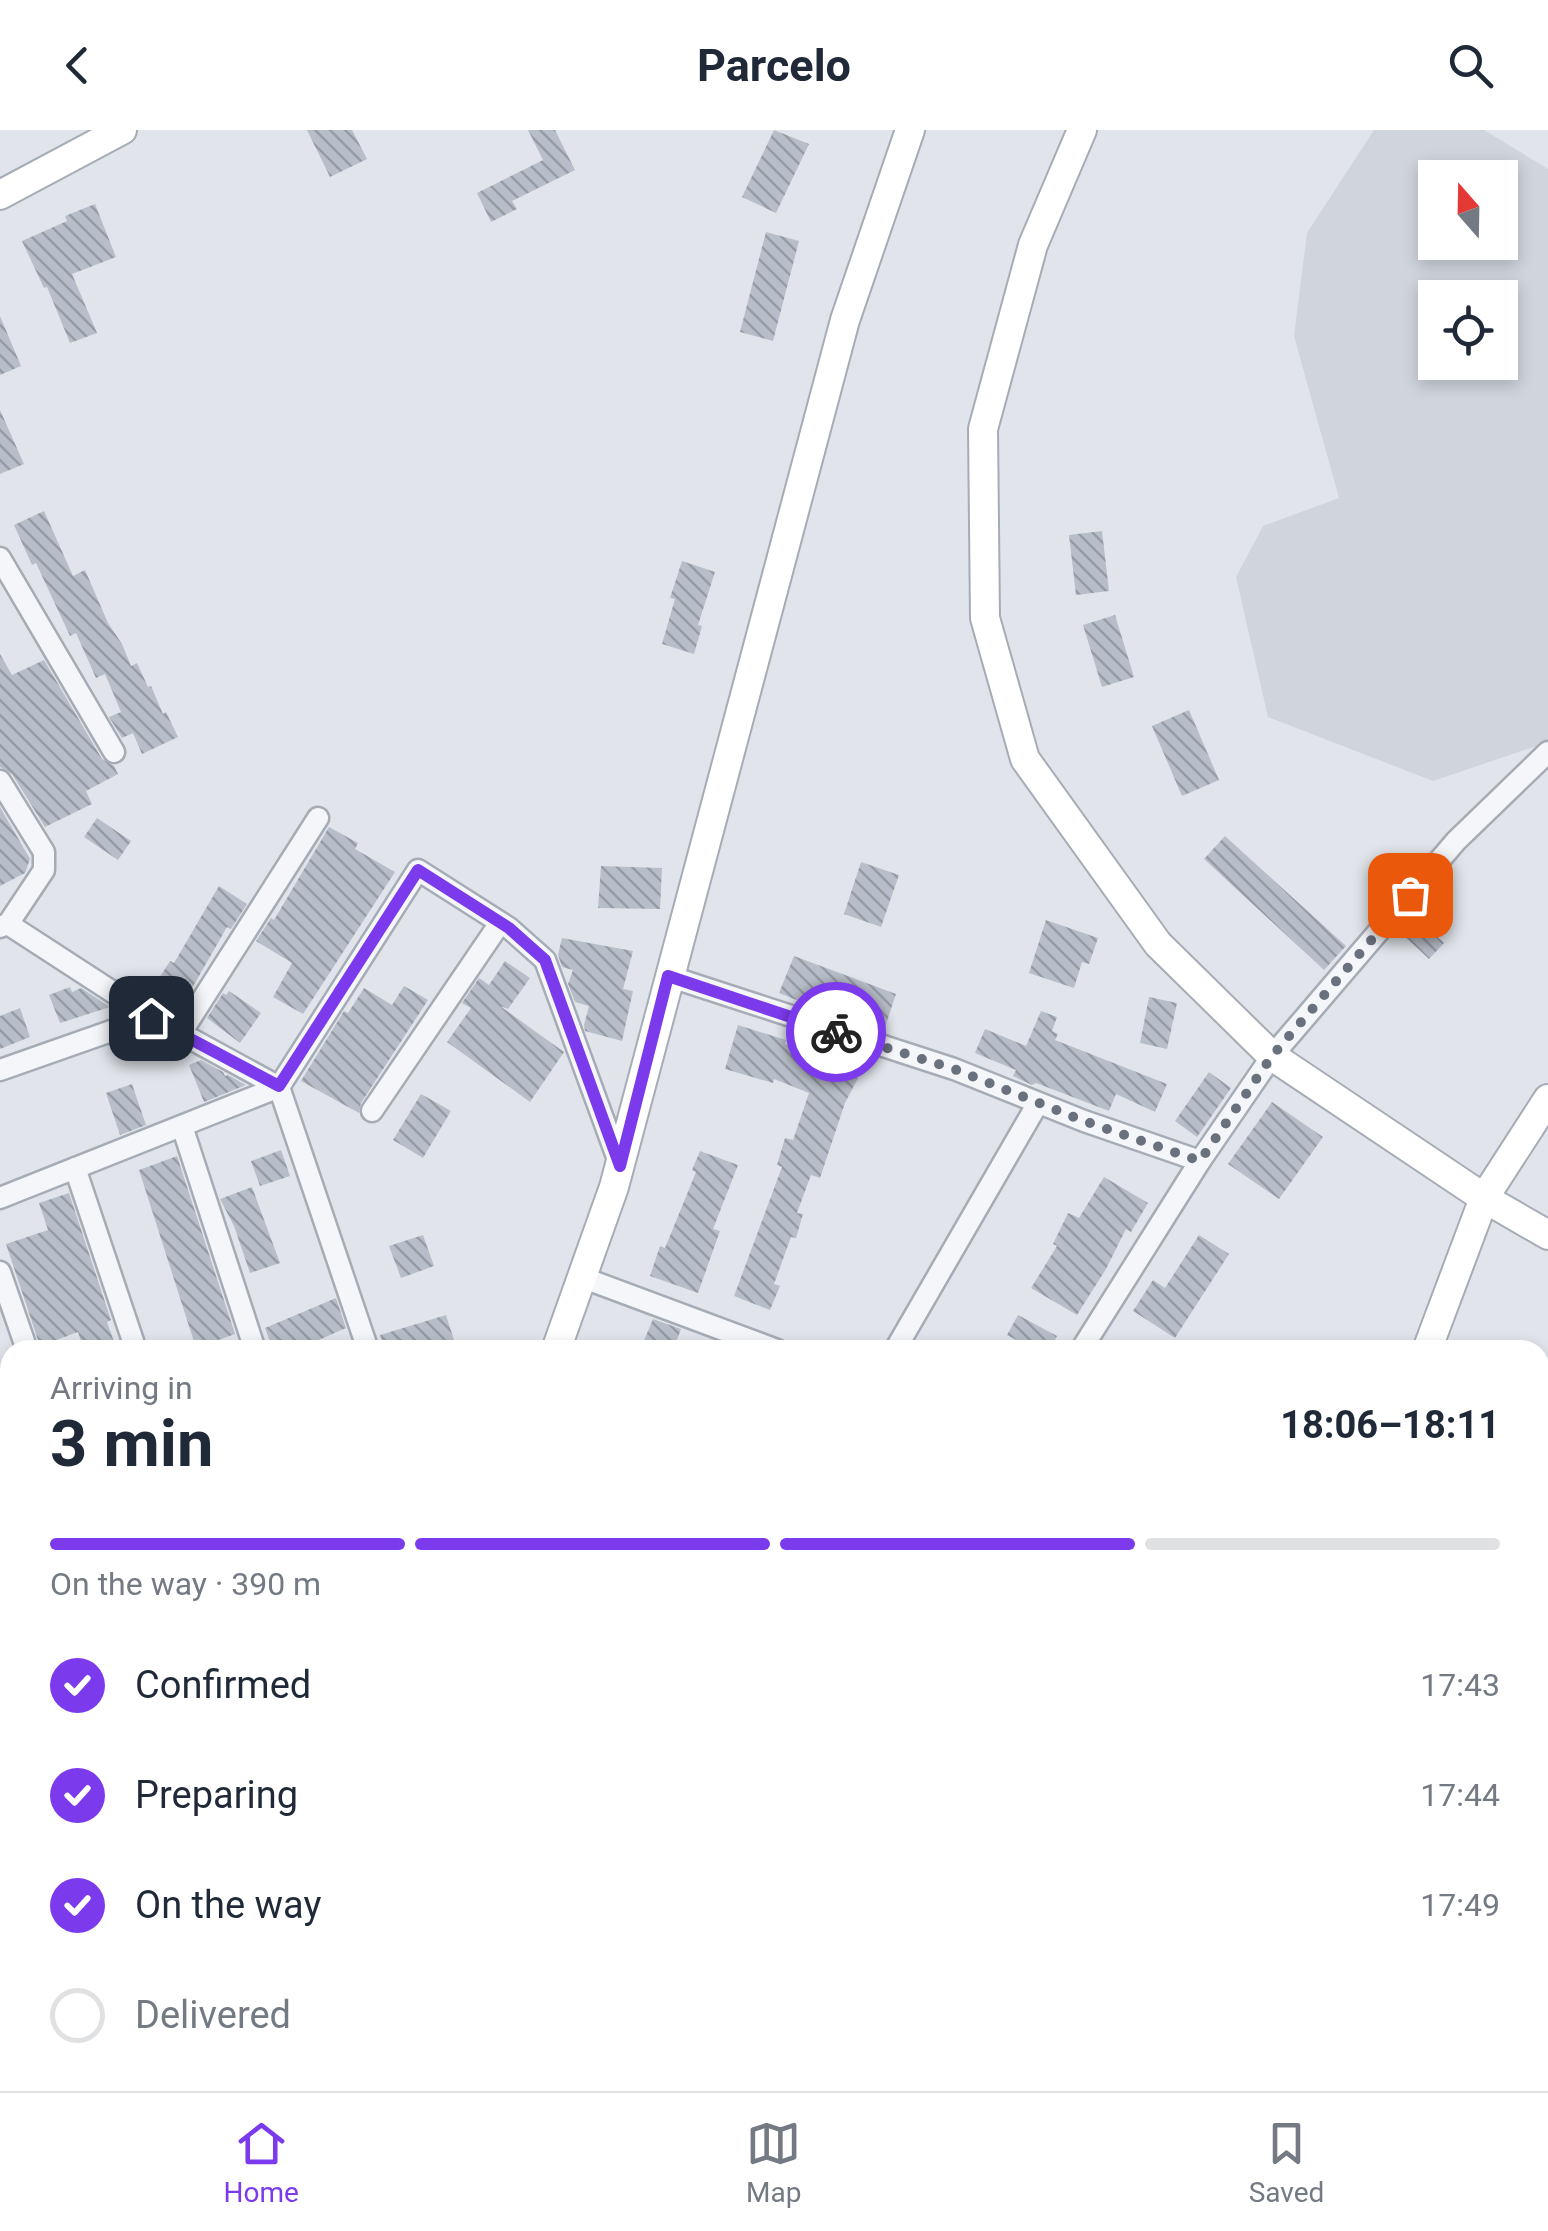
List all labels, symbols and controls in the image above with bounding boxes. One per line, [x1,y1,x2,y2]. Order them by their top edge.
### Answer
icon: back [50,38,105,93]
icon: search [1443,38,1498,93]
text: Parcelo [697,39,851,92]
north arrow [1418,160,1518,260]
map controls [1418,160,1518,380]
button: locate [1418,280,1518,380]
pin [1368,853,1453,938]
icon: bag [1383,868,1438,923]
pin [109,976,194,1061]
courier [786,982,886,1082]
icon: home [124,991,179,1046]
icon: bike [809,1005,864,1060]
text: Arriving in [50,1369,193,1407]
text: 18:06–18:11 [1280,1403,1500,1447]
text: 3 min [50,1406,213,1482]
text: On the way · 390 m [50,1565,321,1603]
icon: check [50,1658,105,1713]
text: Confirmed [135,1663,311,1707]
text: 17:43 [1420,1666,1500,1704]
icon: check [50,1768,105,1823]
text: Preparing [135,1773,298,1817]
text: 17:44 [1420,1776,1500,1814]
icon: check [50,1878,105,1933]
text: On the way [135,1883,321,1927]
text: 17:49 [1420,1886,1500,1924]
text: Delivered [135,1993,291,2037]
tab: Home [224,2116,299,2209]
tab: Map [746,2116,802,2209]
tab: Saved [1249,2116,1324,2209]

